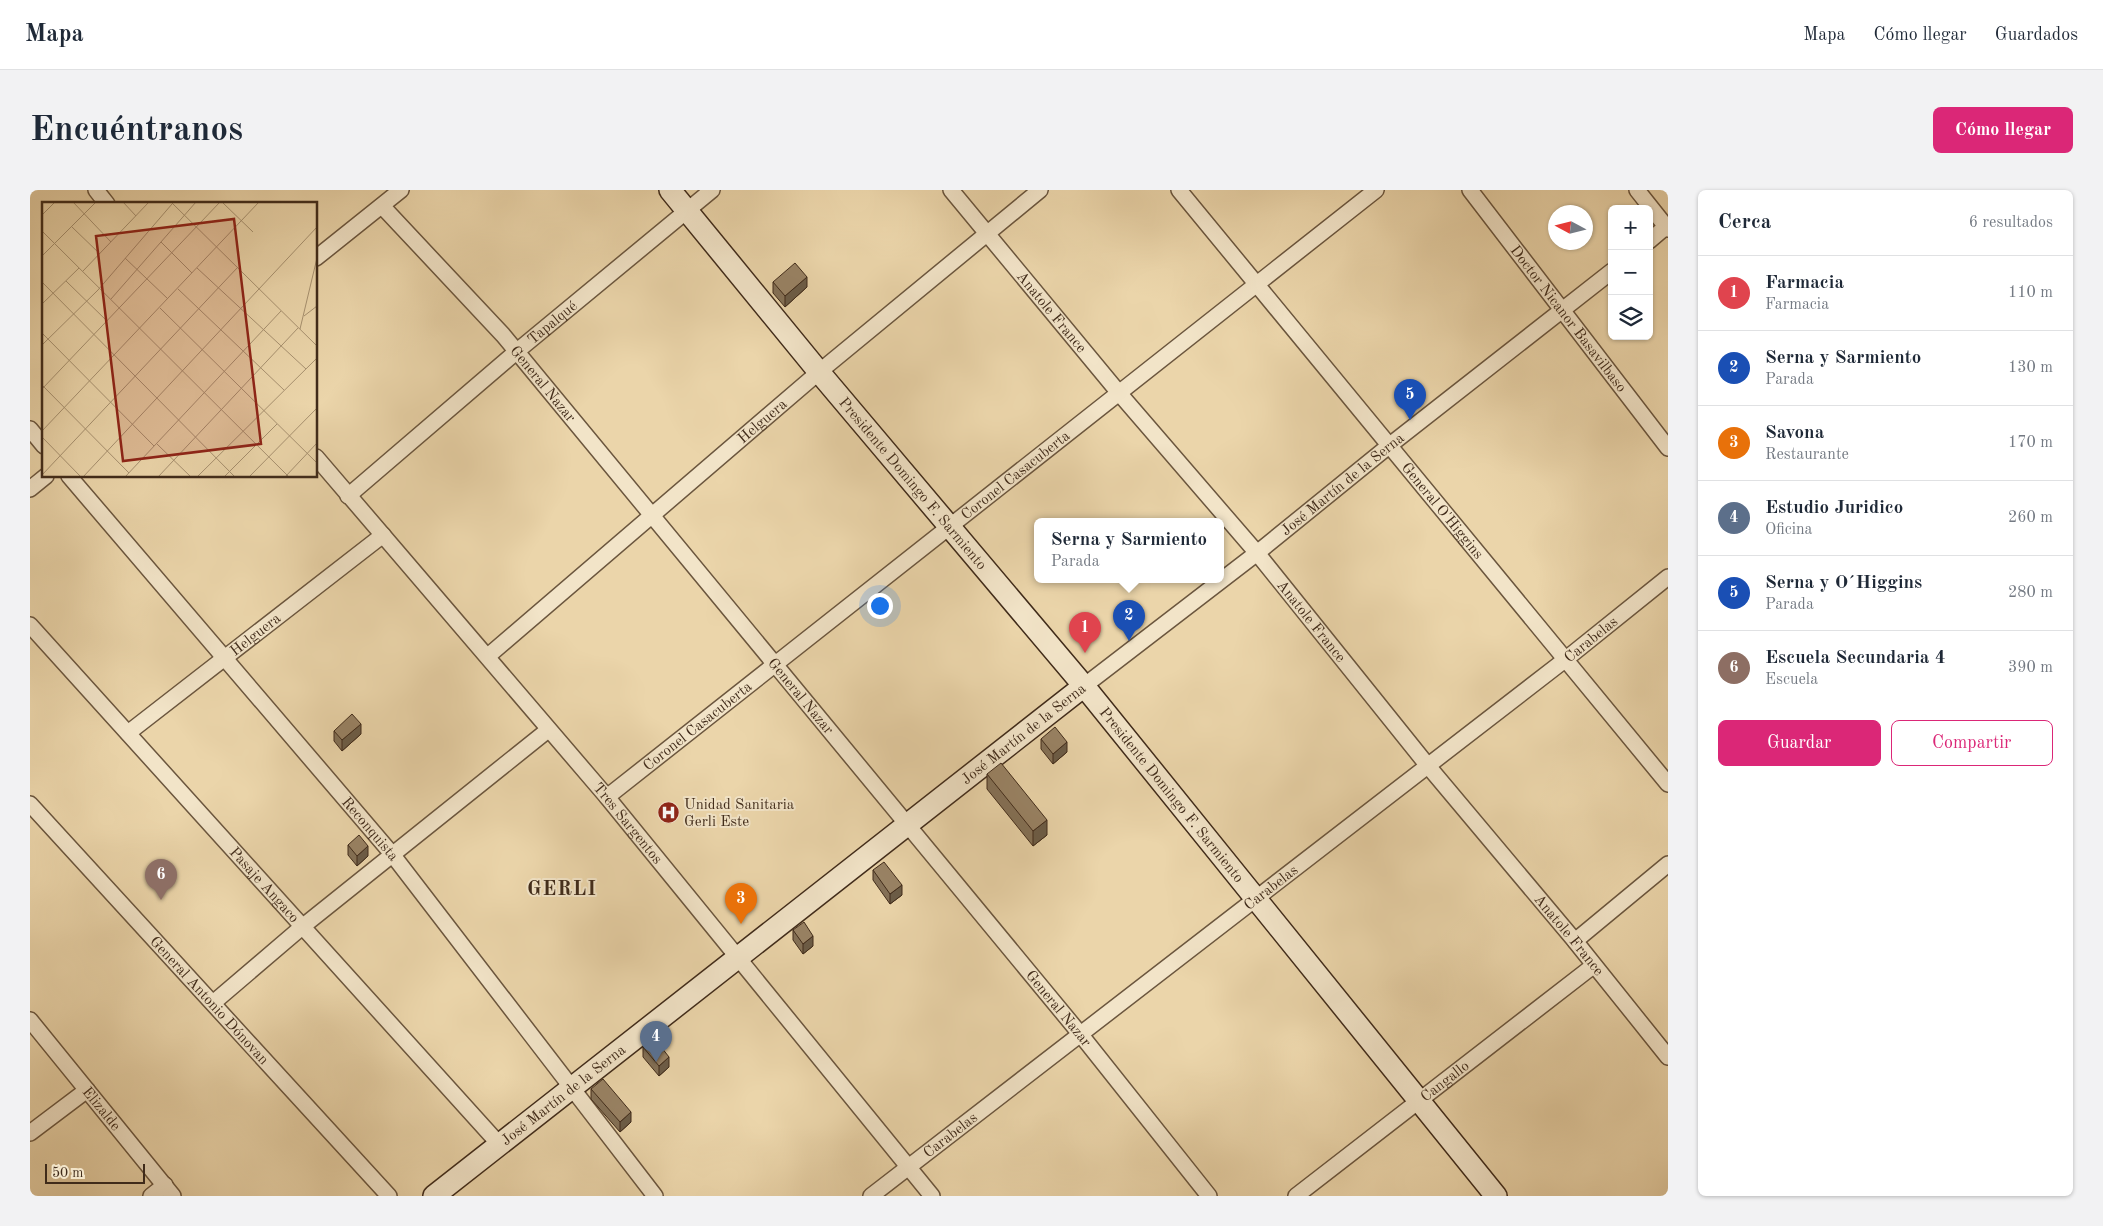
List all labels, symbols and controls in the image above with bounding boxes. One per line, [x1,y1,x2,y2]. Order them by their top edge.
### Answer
text: Mapa [25,23,84,47]
text: Mapa [1803,26,1845,44]
text: Cómo llegar [1873,26,1967,44]
text: Guardados [1995,26,2078,44]
button: Cómo llegar [1933,107,2073,153]
text: Encuéntranos [30,113,243,148]
inset map [42,202,318,478]
north arrow [1548,205,1593,250]
map controls [1608,205,1653,340]
button: + [1608,205,1653,250]
text: Cerca [1718,212,1771,233]
text: 6 resultados [1969,215,2053,231]
street label: Doctor Nicanor Basavilbaso [1506,243,1628,396]
button: − [1608,250,1653,295]
street label: Anatole France [1013,269,1088,356]
text: Farmacia [1765,274,1844,293]
text: 1 [1729,285,1739,301]
text: 110 m [2008,285,2053,301]
button: layers [1608,295,1653,340]
text: Farmacia [1765,297,1829,313]
street label: Tapalqué [525,299,581,348]
street label: General Nazar [506,344,578,426]
text: Serna y Sarmiento [1765,349,1921,368]
text: 2 [1729,360,1739,376]
text: 130 m [2008,360,2053,376]
text: Parada [1765,372,1814,388]
pin: 5 [1394,379,1426,420]
street label: Presidente Domingo F. Sarmiento [835,395,989,573]
street label: Helguera [736,397,791,447]
text: Savona [1765,424,1824,443]
street label: Coronel Casacuberta [959,428,1074,523]
street label: José Martín de la Serna [1279,431,1408,539]
text: 3 [1729,435,1739,451]
text: 170 m [2008,435,2053,451]
text: Restaurante [1765,447,1849,463]
street label: General O'Higgins [1398,460,1485,562]
text: Estudio Juridico [1765,499,1903,518]
text: 4 [1729,510,1739,526]
text: 260 m [2008,510,2053,526]
popup [1034,518,1224,583]
text: Oficina [1765,522,1813,538]
text: Serna y Sarmiento [1051,531,1207,550]
text: Parada [1051,554,1100,570]
text: Serna y O´Higgins [1765,574,1922,593]
street label: Anatole France [1273,578,1348,666]
text: 5 [1729,585,1739,601]
text: 280 m [2008,585,2053,601]
your location [867,593,893,619]
text: Parada [1765,597,1814,613]
pin: 2 [1113,600,1145,641]
street label: Helguera [228,611,285,660]
pin: 1 [1069,612,1101,653]
street label: Carabelas [1562,615,1621,666]
text: Escuela Secundaria 4 [1765,649,1946,668]
street label: General Nazar [764,656,836,738]
text: 6 [1729,660,1739,676]
text: 390 m [2008,660,2053,676]
text: Escuela [1765,672,1818,688]
street label: Coronel Casacuberta [641,679,756,774]
street label: José Martín de la Serna [959,681,1090,788]
street label: Presidente Domingo F. Sarmiento [1096,705,1246,886]
button: Guardar [1718,720,1881,766]
button: Compartir [1891,720,2053,766]
street label: Tres Sargentos [589,781,664,867]
street label: Reconquista [338,795,401,865]
place label: Unidad Sanitaria Gerli Este [684,798,795,830]
hospital icon: Unidad Sanitaria Gerli Este [656,801,680,825]
street label: Pasaje Angaco [226,845,301,926]
pin: 6 [145,859,177,900]
street label: Carabelas [1242,863,1301,914]
district label: GERLI [527,880,597,900]
pin: 3 [725,883,757,924]
street label: Anatole France [1530,892,1606,979]
street label: General Antonio Dónovan [146,934,271,1068]
street label: General Nazar [1022,968,1093,1050]
pin: 4 [640,1021,672,1062]
street label: José Martín de la Serna [499,1042,629,1149]
street label: Cangallo [1419,1059,1473,1105]
street label: Elizalde [79,1085,123,1134]
street label: Carabelas [921,1111,981,1161]
scale bar [45,1161,145,1184]
text: 50 m [52,1166,83,1180]

